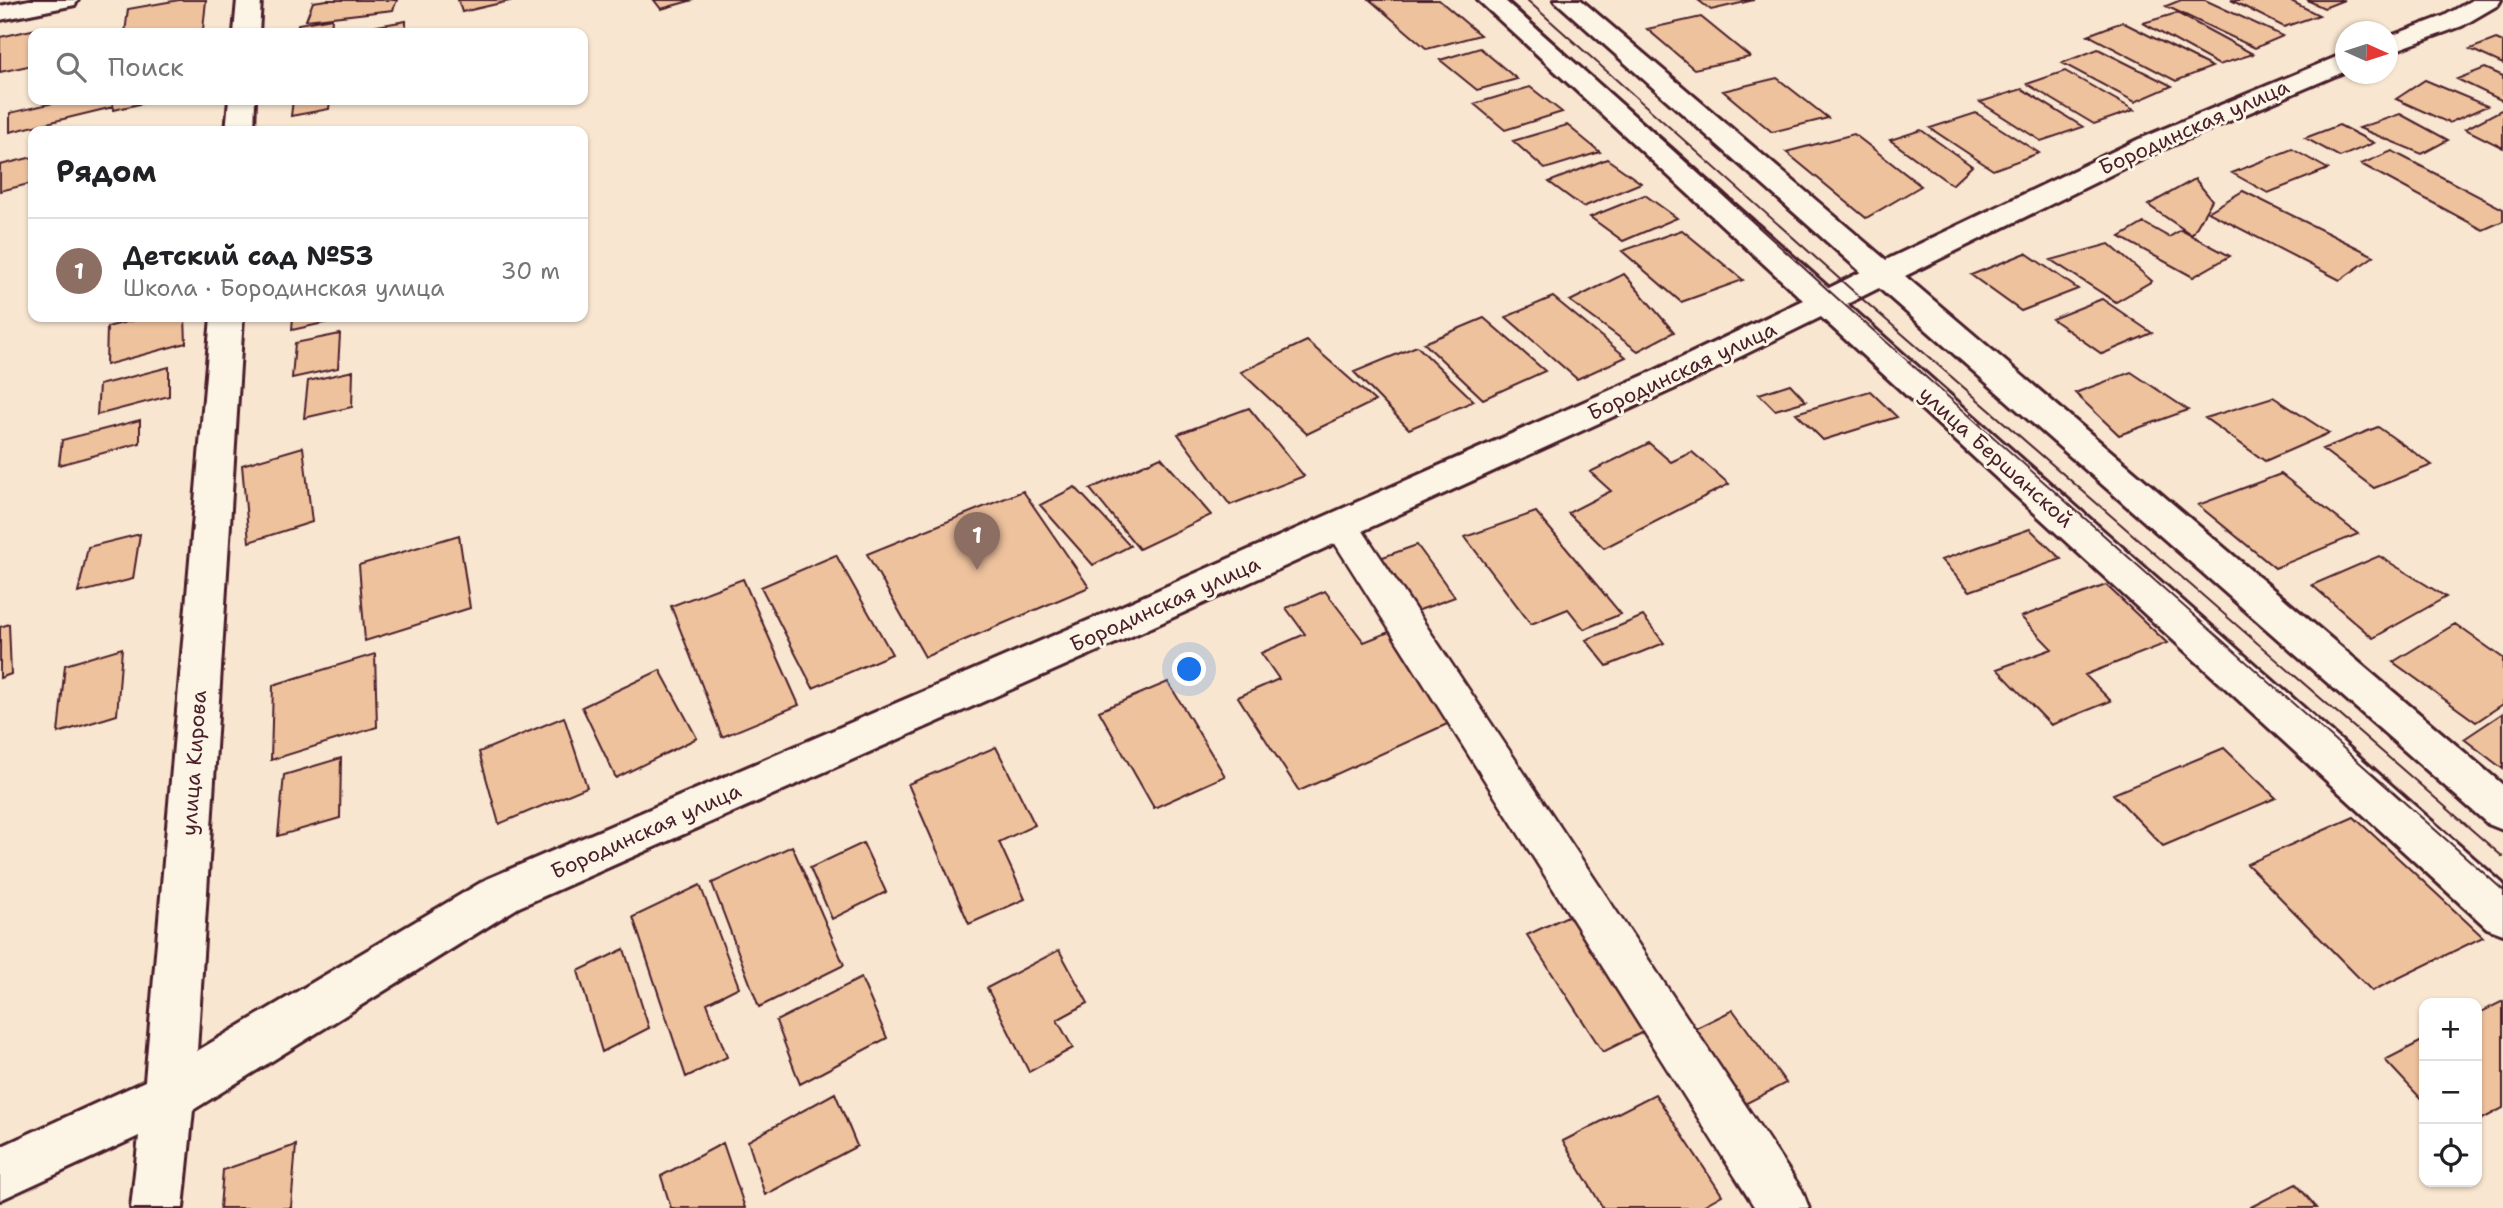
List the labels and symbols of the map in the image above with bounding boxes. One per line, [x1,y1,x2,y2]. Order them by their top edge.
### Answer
north arrow [2335,21,2398,84]
street label: Бородинская улица [2095,72,2293,182]
street label: Бородинская улица [1583,315,1781,427]
street label: улица Бершанской [1913,380,2079,534]
pin: 1 [954,512,1000,570]
street label: Бородинская улица [1066,549,1264,659]
your location [1172,652,1206,686]
street label: улица Кирова [175,689,213,837]
street label: Бородинская улица [547,776,745,886]

